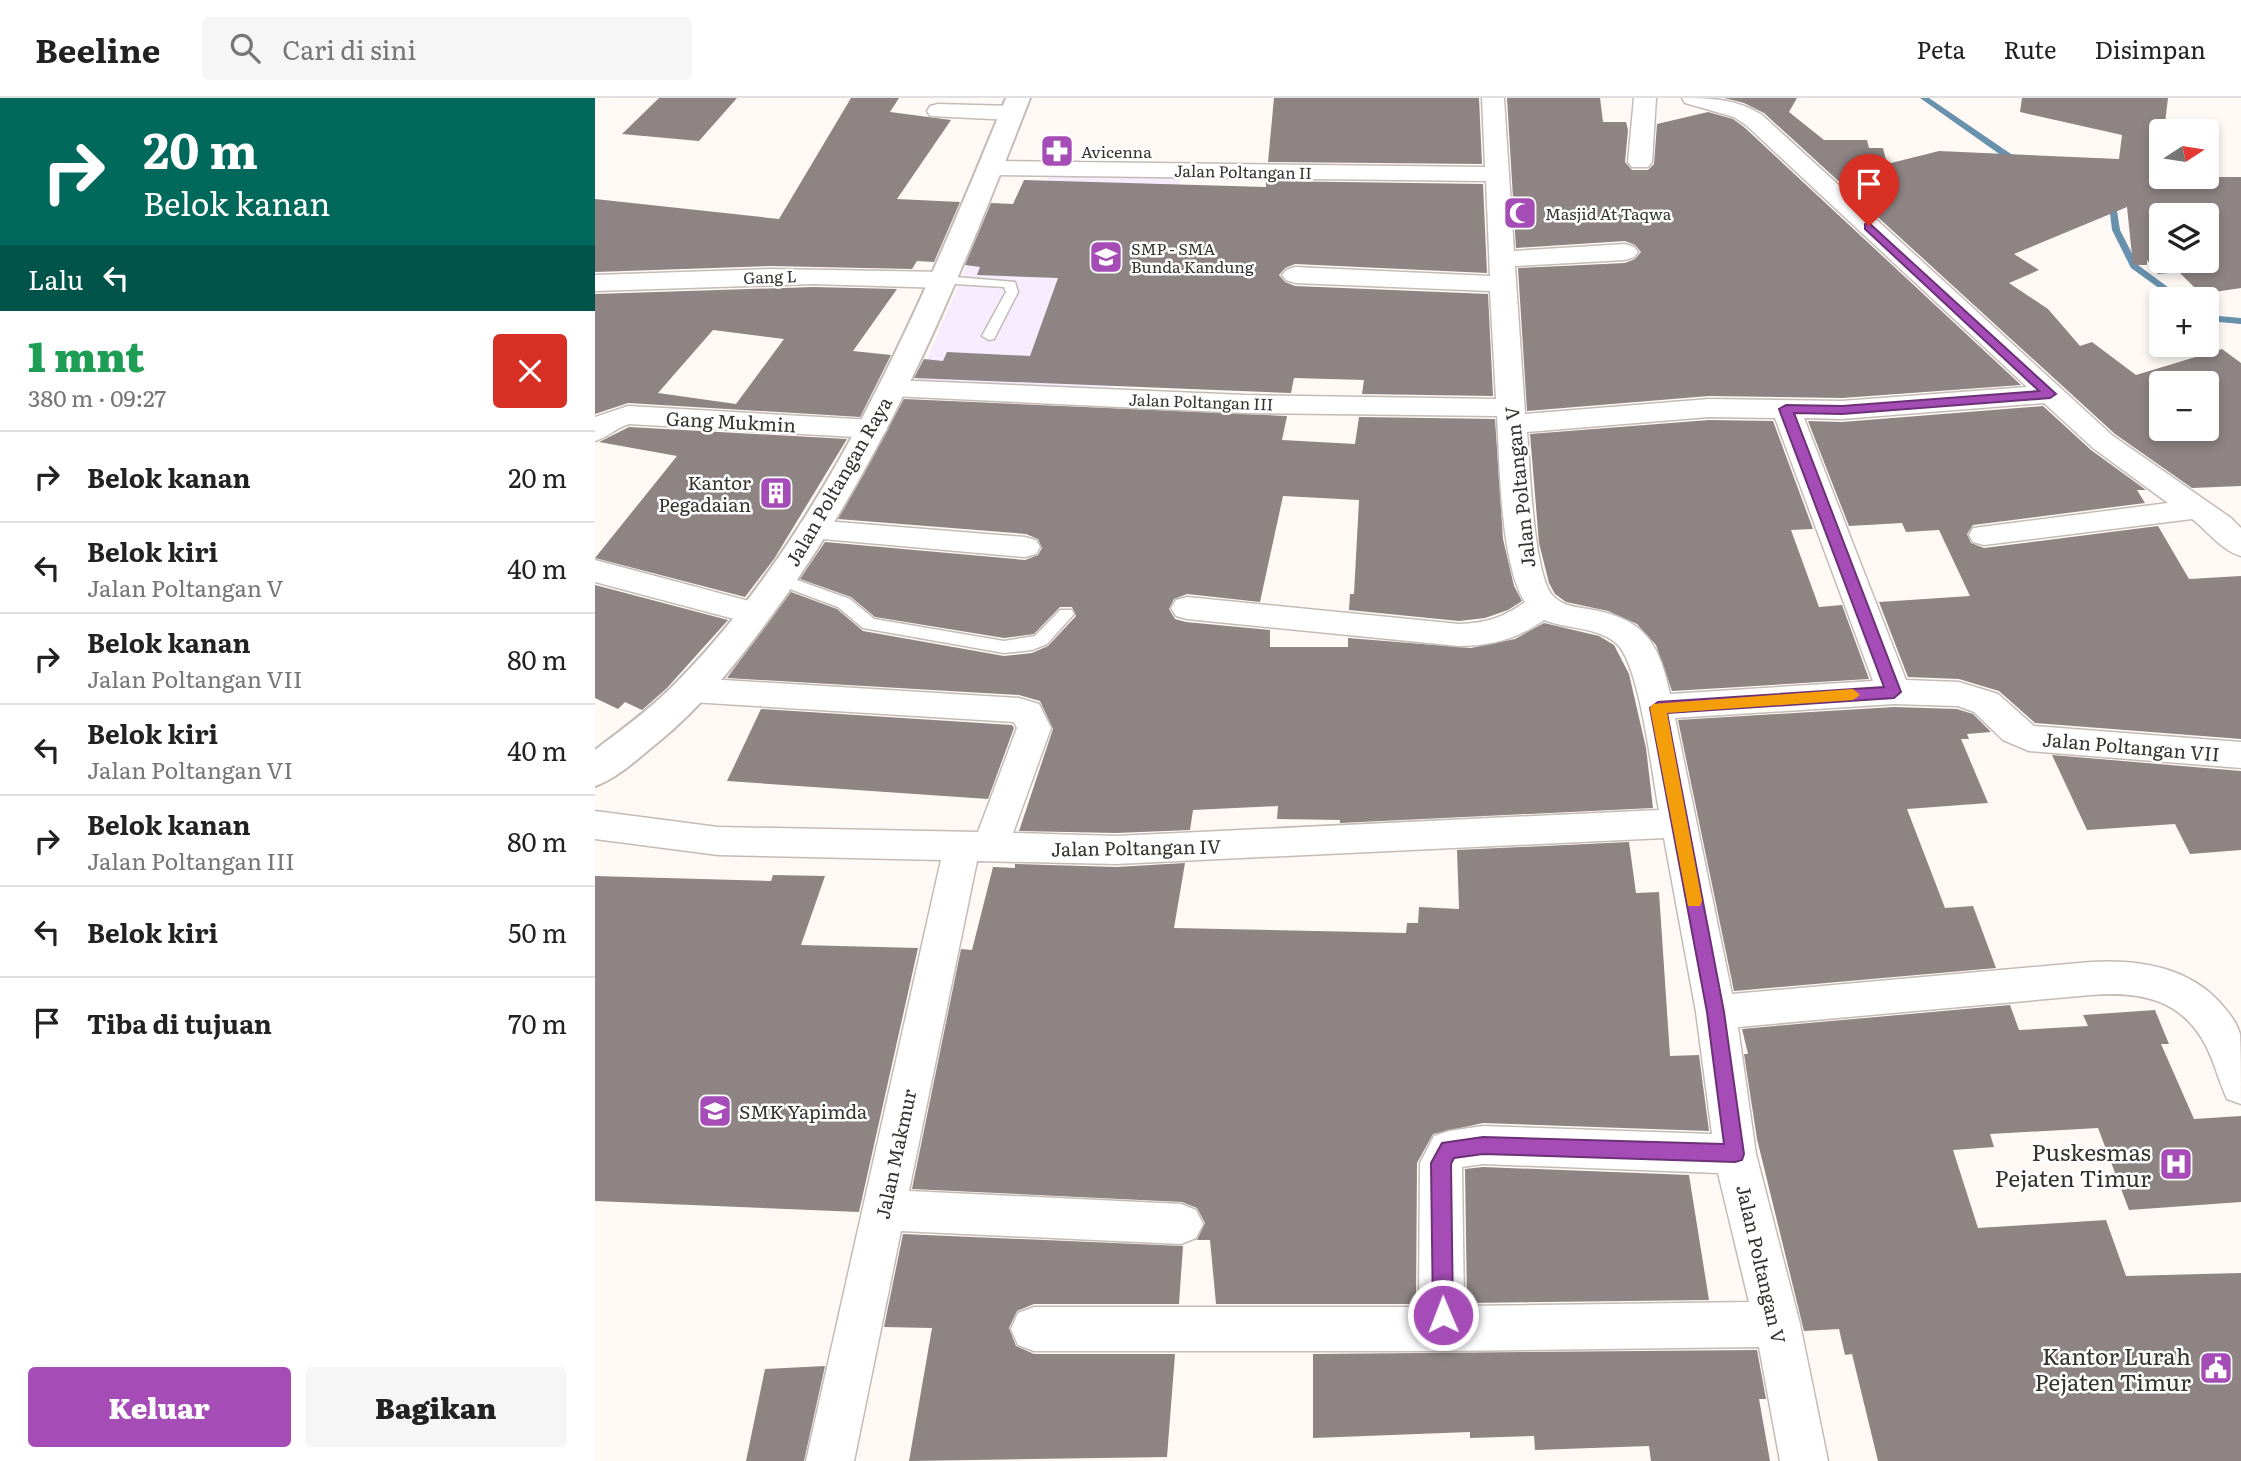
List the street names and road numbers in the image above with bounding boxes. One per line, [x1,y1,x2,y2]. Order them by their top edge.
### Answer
street label: Jalan Poltangan II [1174,158,1312,184]
street label: Gang L [743,263,797,289]
street label: Jalan Poltangan III [1128,386,1274,416]
street label: Jalan Poltangan Raya [778,390,898,571]
street label: Gang Mukmin [665,404,797,438]
street label: Jalan Poltangan V [1497,405,1541,569]
street label: Jalan Poltangan VII [2041,724,2221,768]
street label: Jalan Poltangan IV [1051,832,1221,862]
street label: Jalan Makmur [868,1086,922,1222]
street label: Jalan Poltangan V [1730,1182,1794,1346]

